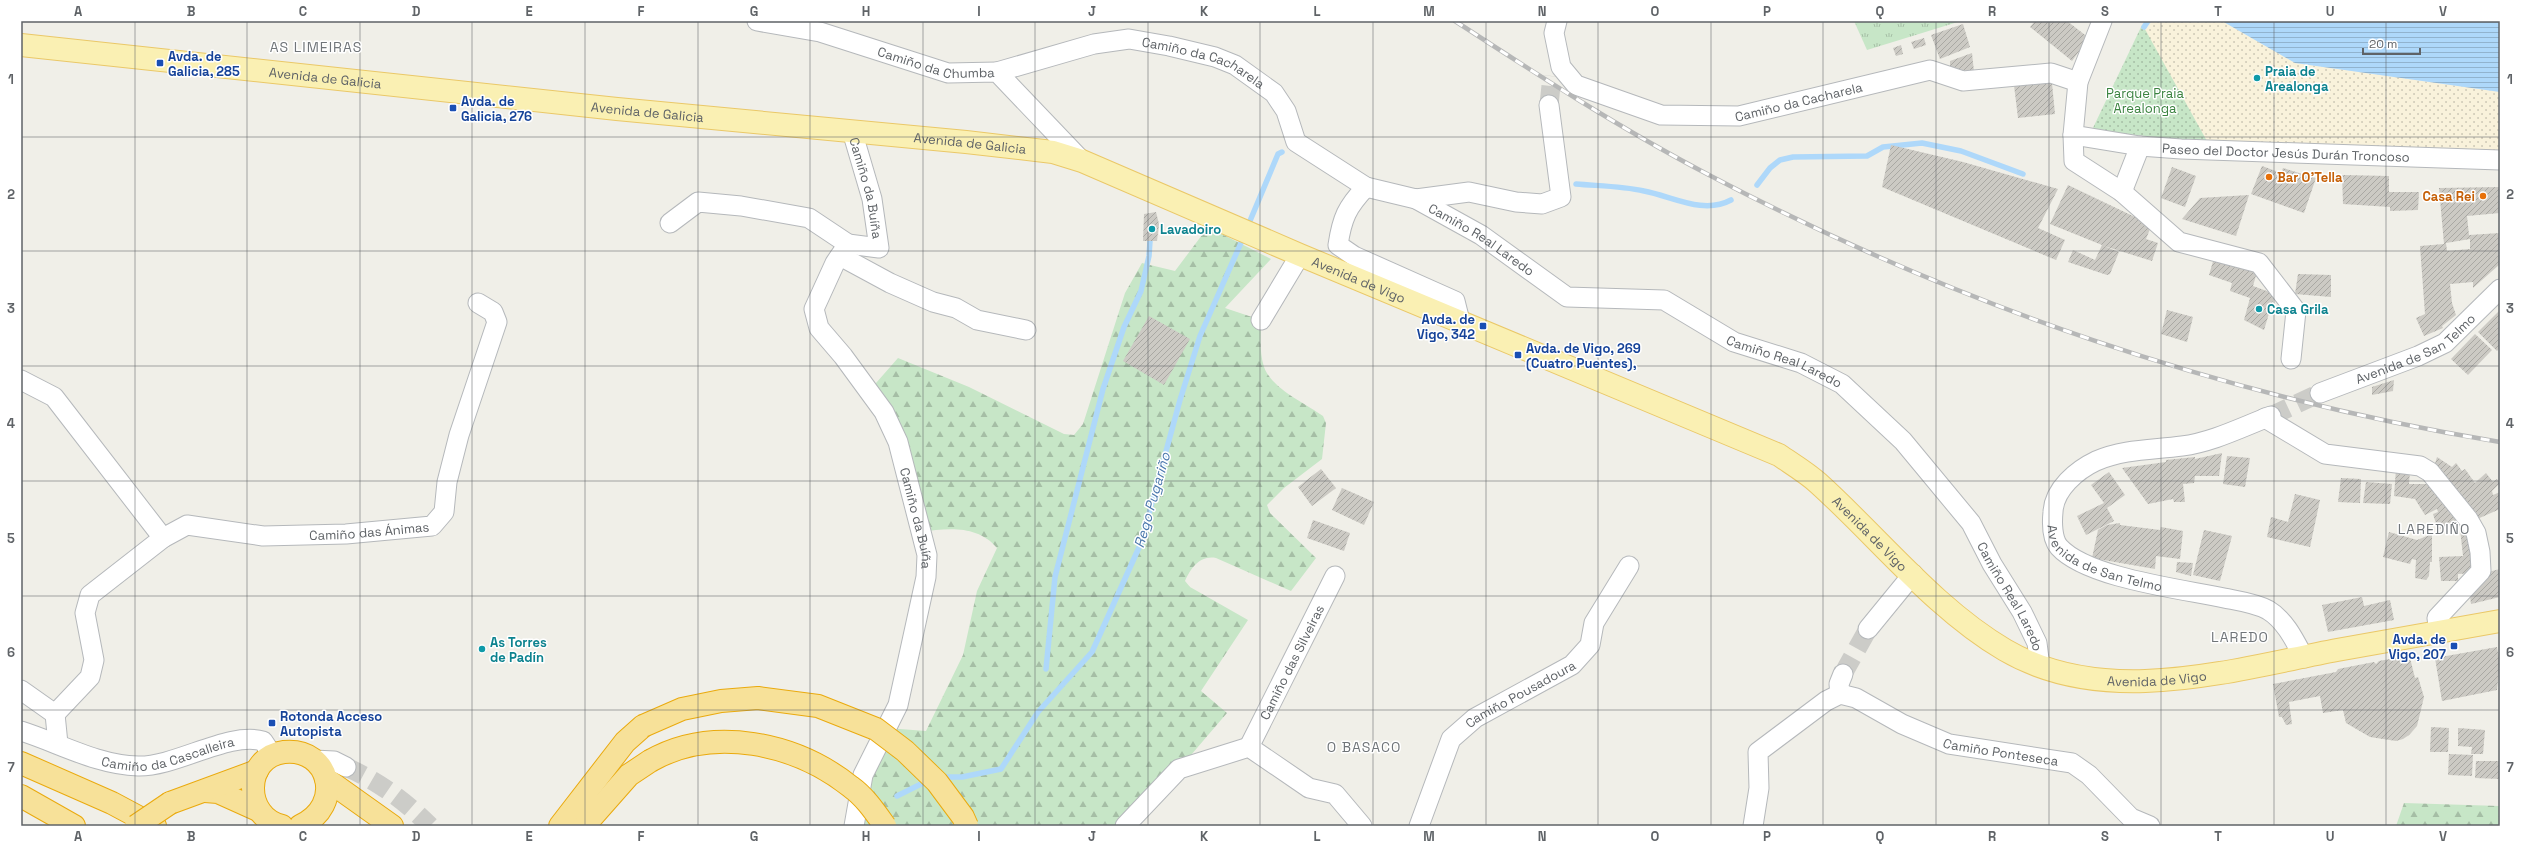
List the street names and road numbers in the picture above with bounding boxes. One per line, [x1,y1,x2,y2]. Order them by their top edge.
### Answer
street label: Camiño da Cacharela [1141,33,1268,93]
street label: Camiño da Chumba [875,43,995,83]
street label: Avenida de Galicia [268,64,383,93]
street label: Camiño da Cacharela [1733,78,1865,126]
street label: Avenida de Galicia [590,98,705,126]
street label: Avenida de Galicia [913,129,1028,158]
street label: Camiño da Buíña [845,135,886,241]
street label: Paseo del Doctor Jesús Durán Troncoso [2161,140,2410,166]
street label: Camiño Real Laredo [1425,200,1538,280]
street label: Avenida de Vigo [1309,253,1408,307]
street label: Avenida de San Telmo [2353,310,2479,388]
street label: Camiño Real Laredo [1723,331,1845,392]
street label: Camiño da Buíña [896,466,935,570]
street label: Avenida de Vigo [1828,493,1911,575]
street label: Camiño das Ánimas [309,518,430,544]
street label: Avenida de San Telmo [2044,524,2164,595]
street label: Camiño Real Laredo [1973,539,2046,652]
street label: Camiño das Silveiras [1256,602,1328,723]
street label: Camiño Pousadoura [1462,656,1579,732]
street label: Avenida de Vigo [2106,667,2208,690]
street label: Camiño da Cascalleira [100,733,236,775]
street label: Camiño Ponteseca [1940,734,2060,770]

